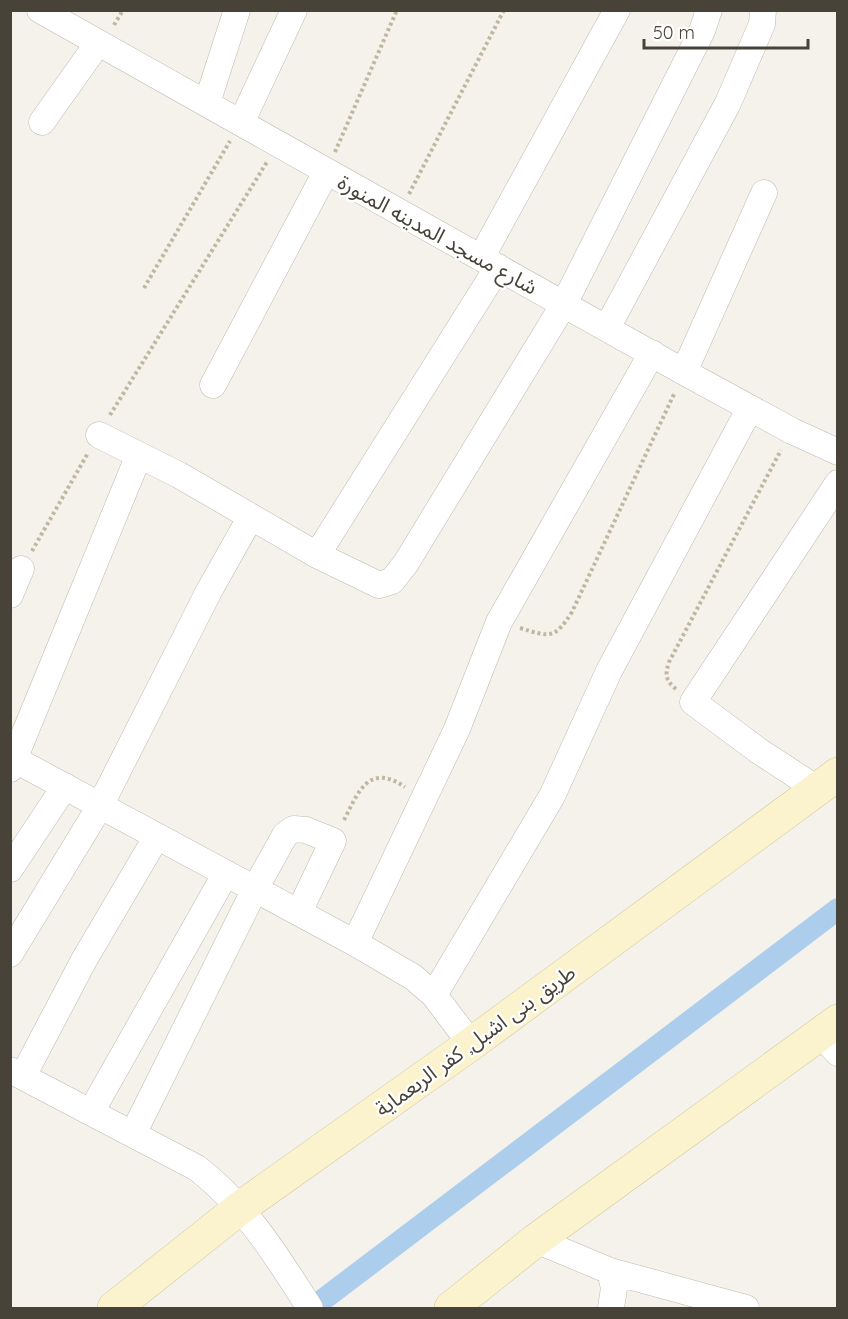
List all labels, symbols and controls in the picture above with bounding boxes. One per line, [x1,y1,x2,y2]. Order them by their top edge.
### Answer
scale bar [644,12,808,50]
text: 50 m [653,21,695,44]
street label: شارع مسجد المدينه المنورة [332,168,542,302]
street label: طريق بنى اشبل, كفر الربعماية [370,959,581,1122]

